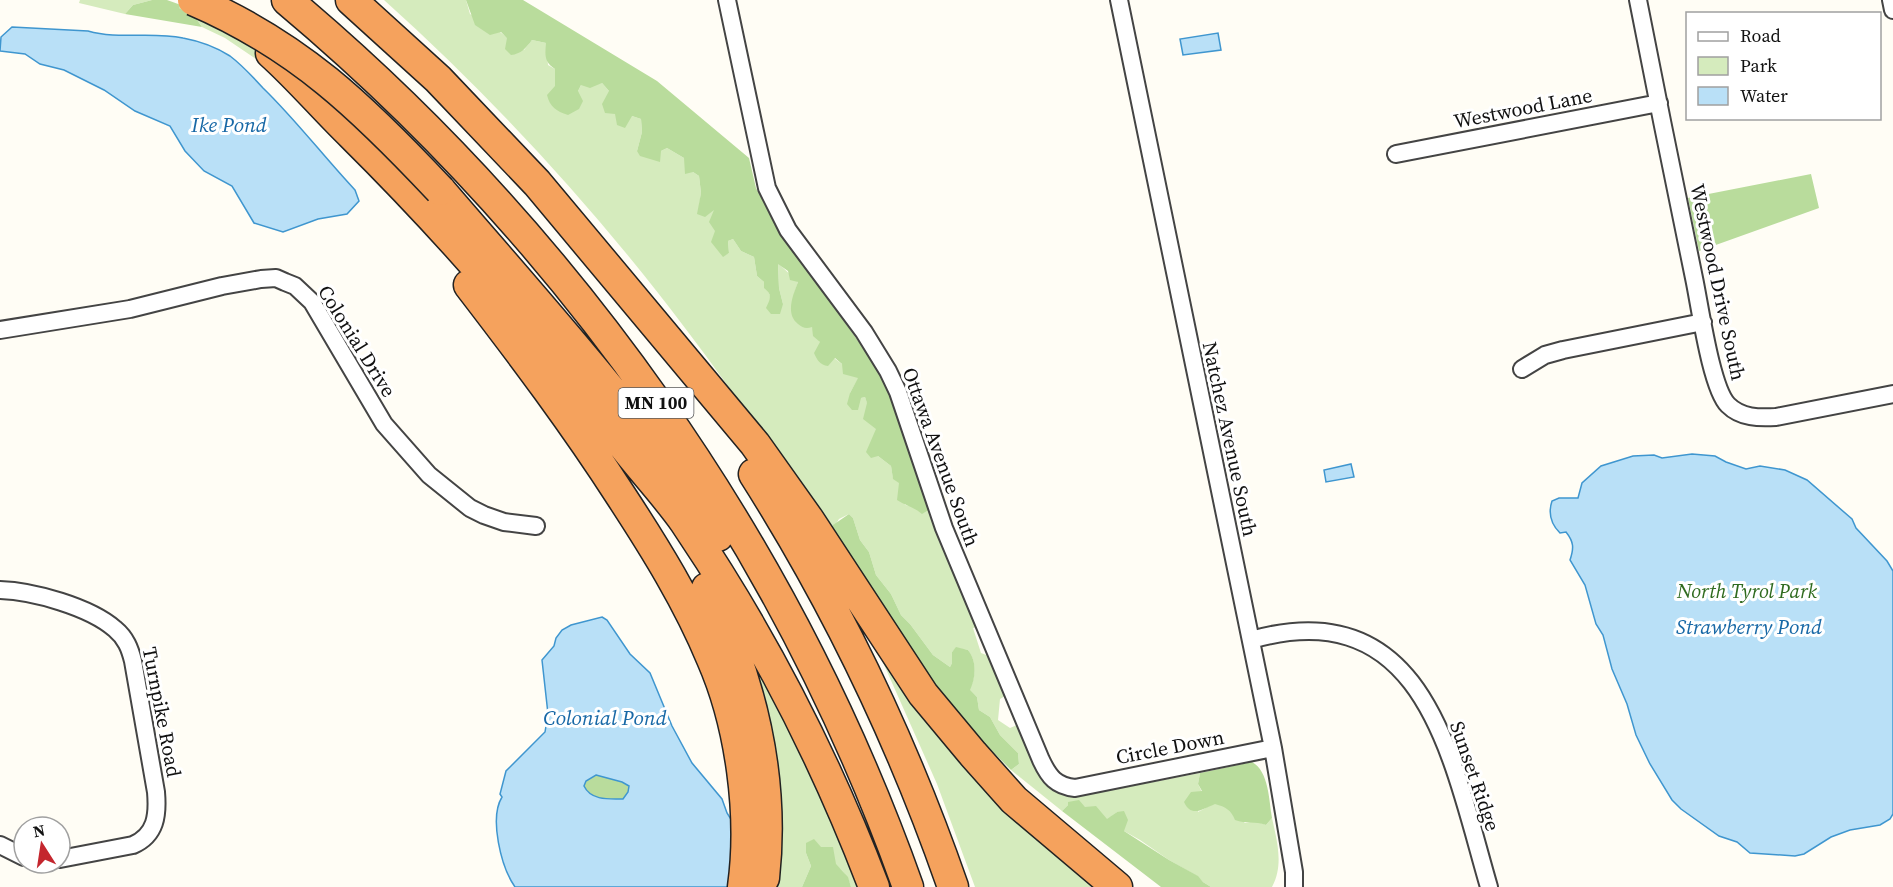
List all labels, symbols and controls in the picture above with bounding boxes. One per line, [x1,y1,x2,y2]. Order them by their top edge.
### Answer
legend [1686,12,1881,120]
text: Road [1740,23,1781,48]
text: Park [1740,53,1777,78]
street label: Westwood Lane [1451,81,1595,135]
text: Water [1740,83,1788,108]
water label: Ike Pond [190,110,267,139]
street label: Westwood Drive South [1683,181,1753,383]
street label: Colonial Drive [311,280,403,402]
street label: Natchez Avenue South [1196,339,1264,539]
street label: Ottawa Avenue South [896,364,986,550]
road number: MN 100 [618,388,694,418]
park label: North Tyrol Park [1676,577,1818,605]
water label: Strawberry Pond [1676,612,1822,641]
street label: Turnpike Road [136,645,188,780]
water label: Colonial Pond [543,703,667,732]
street label: Sunset Ridge [1443,717,1507,835]
street label: Circle Down [1113,723,1227,771]
north arrow [12,815,72,875]
text: N [31,818,47,842]

